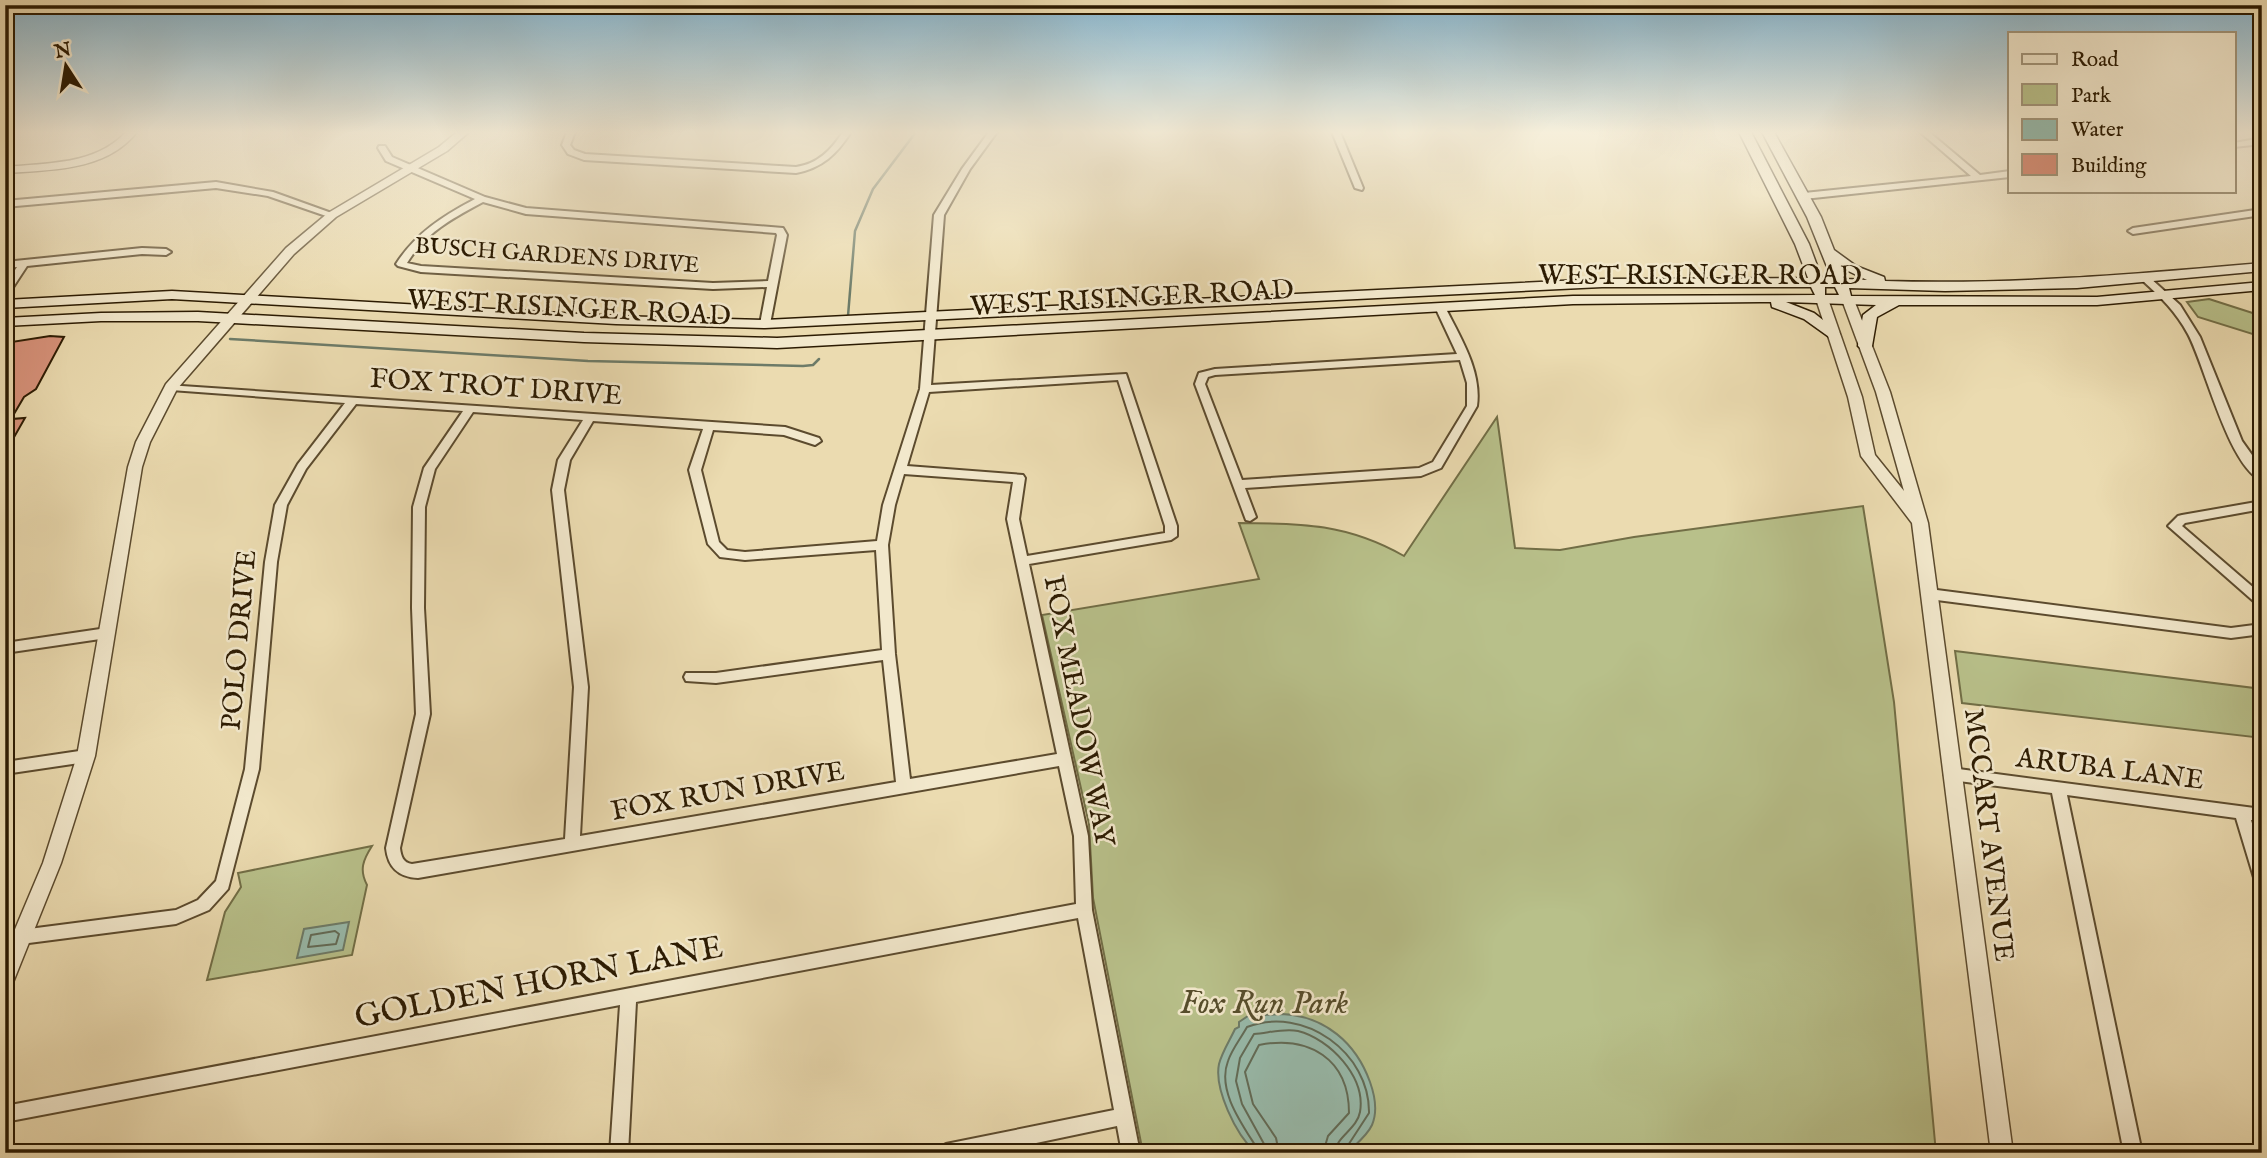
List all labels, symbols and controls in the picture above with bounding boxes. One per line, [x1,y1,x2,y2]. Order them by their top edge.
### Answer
north arrow [32,32,102,102]
legend [2008,32,2236,192]
text: N [51,38,74,65]
text: Road [2071,47,2119,74]
text: Park [2071,83,2112,110]
text: Water [2071,117,2124,144]
text: Building [2071,153,2147,180]
street label: BUSCH GARDENS DRIVE [414,232,700,280]
street label: WEST RISINGER ROAD [1538,259,1862,294]
street label: WEST RISINGER ROAD [969,273,1295,325]
street label: WEST RISINGER ROAD [406,283,732,335]
street label: FOX TROT DRIVE [369,362,623,414]
street label: POLO DRIVE [215,548,265,732]
street label: FOX MEADOW WAY [1035,573,1122,851]
street label: MCCART AVENUE [1955,706,2021,964]
street label: ARUBA LANE [2013,741,2206,799]
street label: FOX RUN DRIVE [608,754,848,830]
street label: GOLDEN HORN LANE [351,927,727,1039]
park label: Fox Run Park [1180,983,1348,1025]

